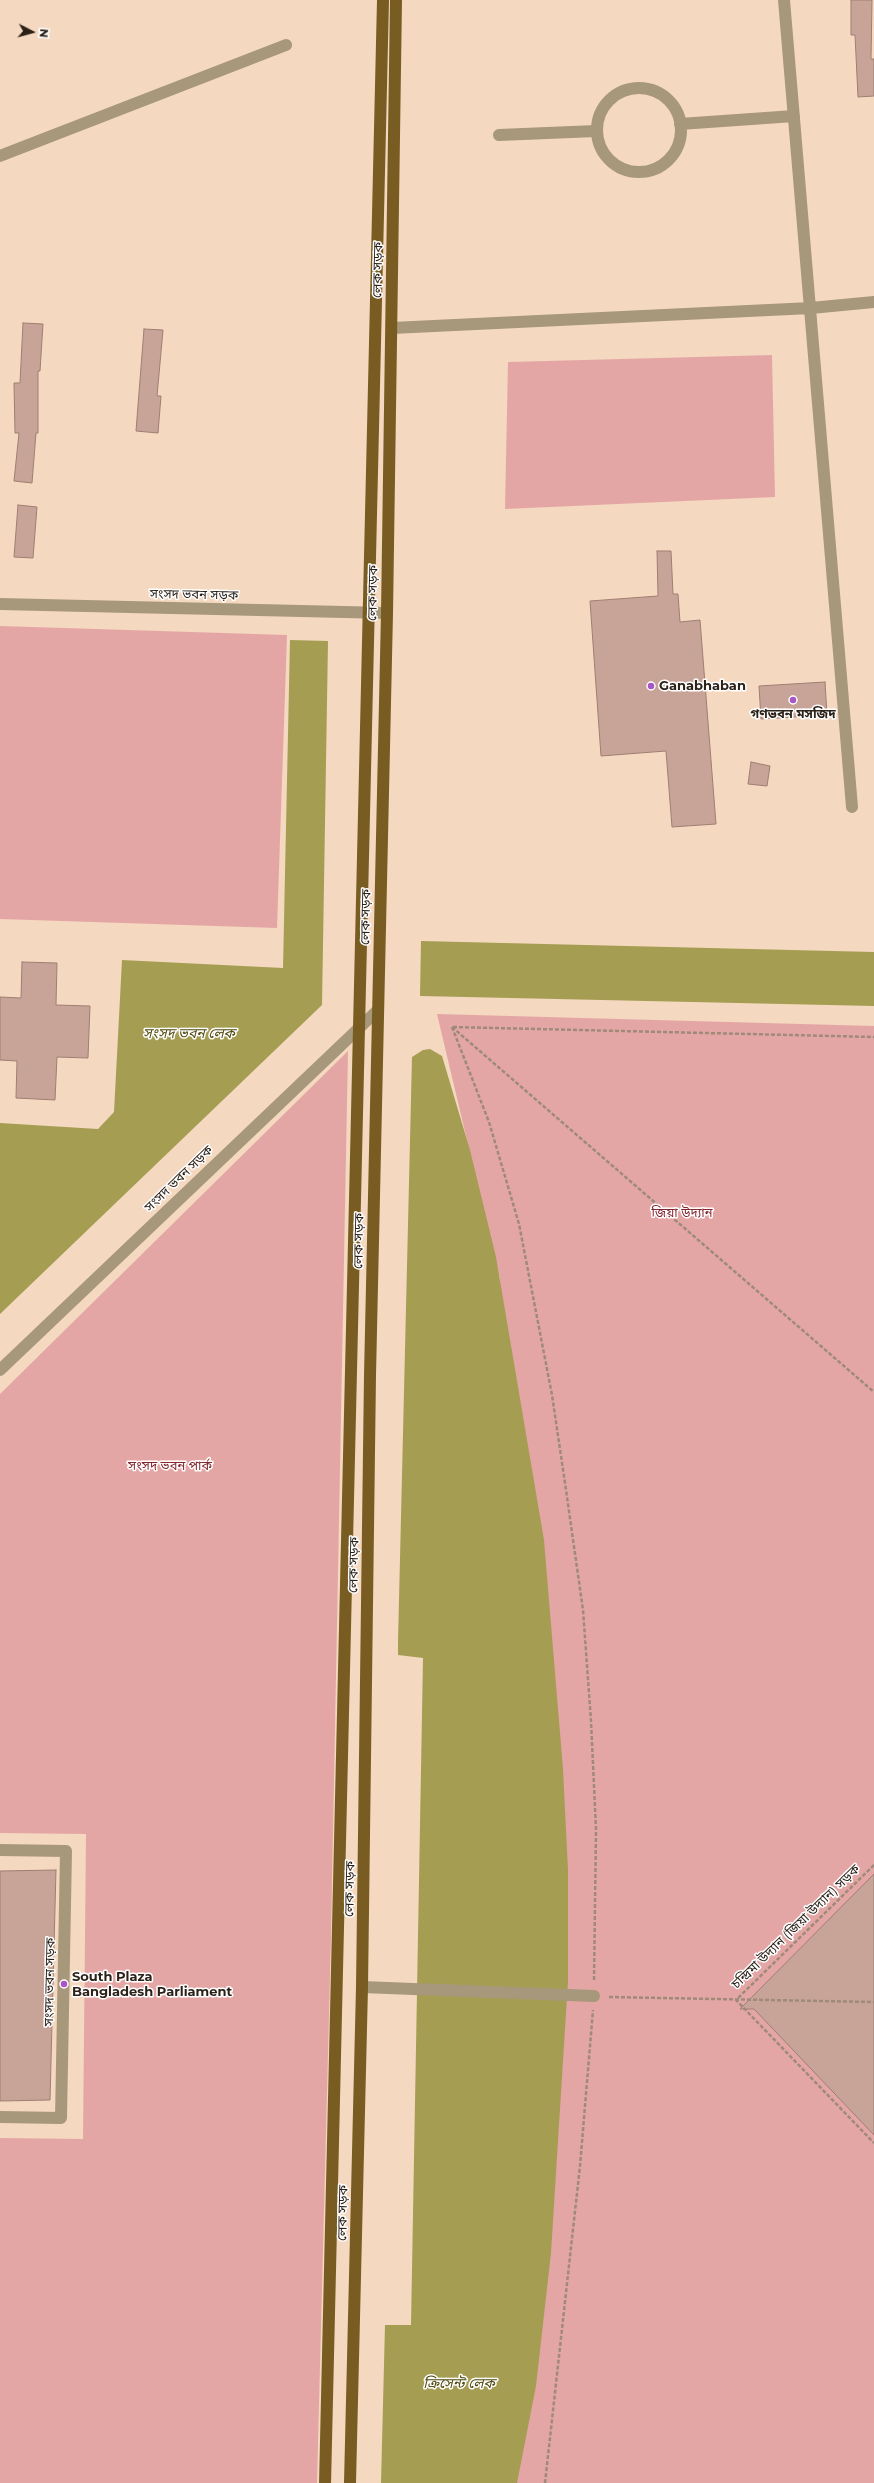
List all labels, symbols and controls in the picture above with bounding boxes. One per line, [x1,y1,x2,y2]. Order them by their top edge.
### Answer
north arrow [12,12,52,52]
text: N [37,28,51,38]
street label: লেক সড়ক [370,242,386,298]
street label: লেক সড়ক [365,565,381,621]
street label: সংসদ ভবন সড়ক [150,586,238,604]
place label: Ganabhaban [659,678,746,694]
marker: Ganabhaban [646,681,656,691]
marker: গণভবন মসজিদ [788,695,798,705]
place label: গণভবন মসজিদ [750,706,836,722]
street label: লেক সড়ক [358,889,374,945]
water label: সংসদ ভবন লেক [143,1026,235,1042]
street label: সংসদ ভবন সড়ক [142,1143,216,1215]
park label: জিয়া উদ্যান [652,1205,712,1221]
street label: লেক সড়ক [351,1213,367,1269]
park label: সংসদ ভবন পার্ক [128,1458,212,1474]
street label: লেক সড়ক [346,1537,362,1593]
street label: লেক সড়ক [342,1861,358,1917]
street label: চন্দ্রিমা উদ্যান (জিয়া উদ্যান) সড়ক [729,1862,863,1992]
street label: সংসদ ভবন সড়ক [41,1938,59,2026]
place label: South Plaza Bangladesh Parliament [72,1969,232,2000]
marker: South Plaza Bangladesh Parliament [59,1979,69,1989]
street label: লেক সড়ক [335,2185,351,2241]
water label: ক্রিসেন্ট লেক [423,2376,495,2392]

